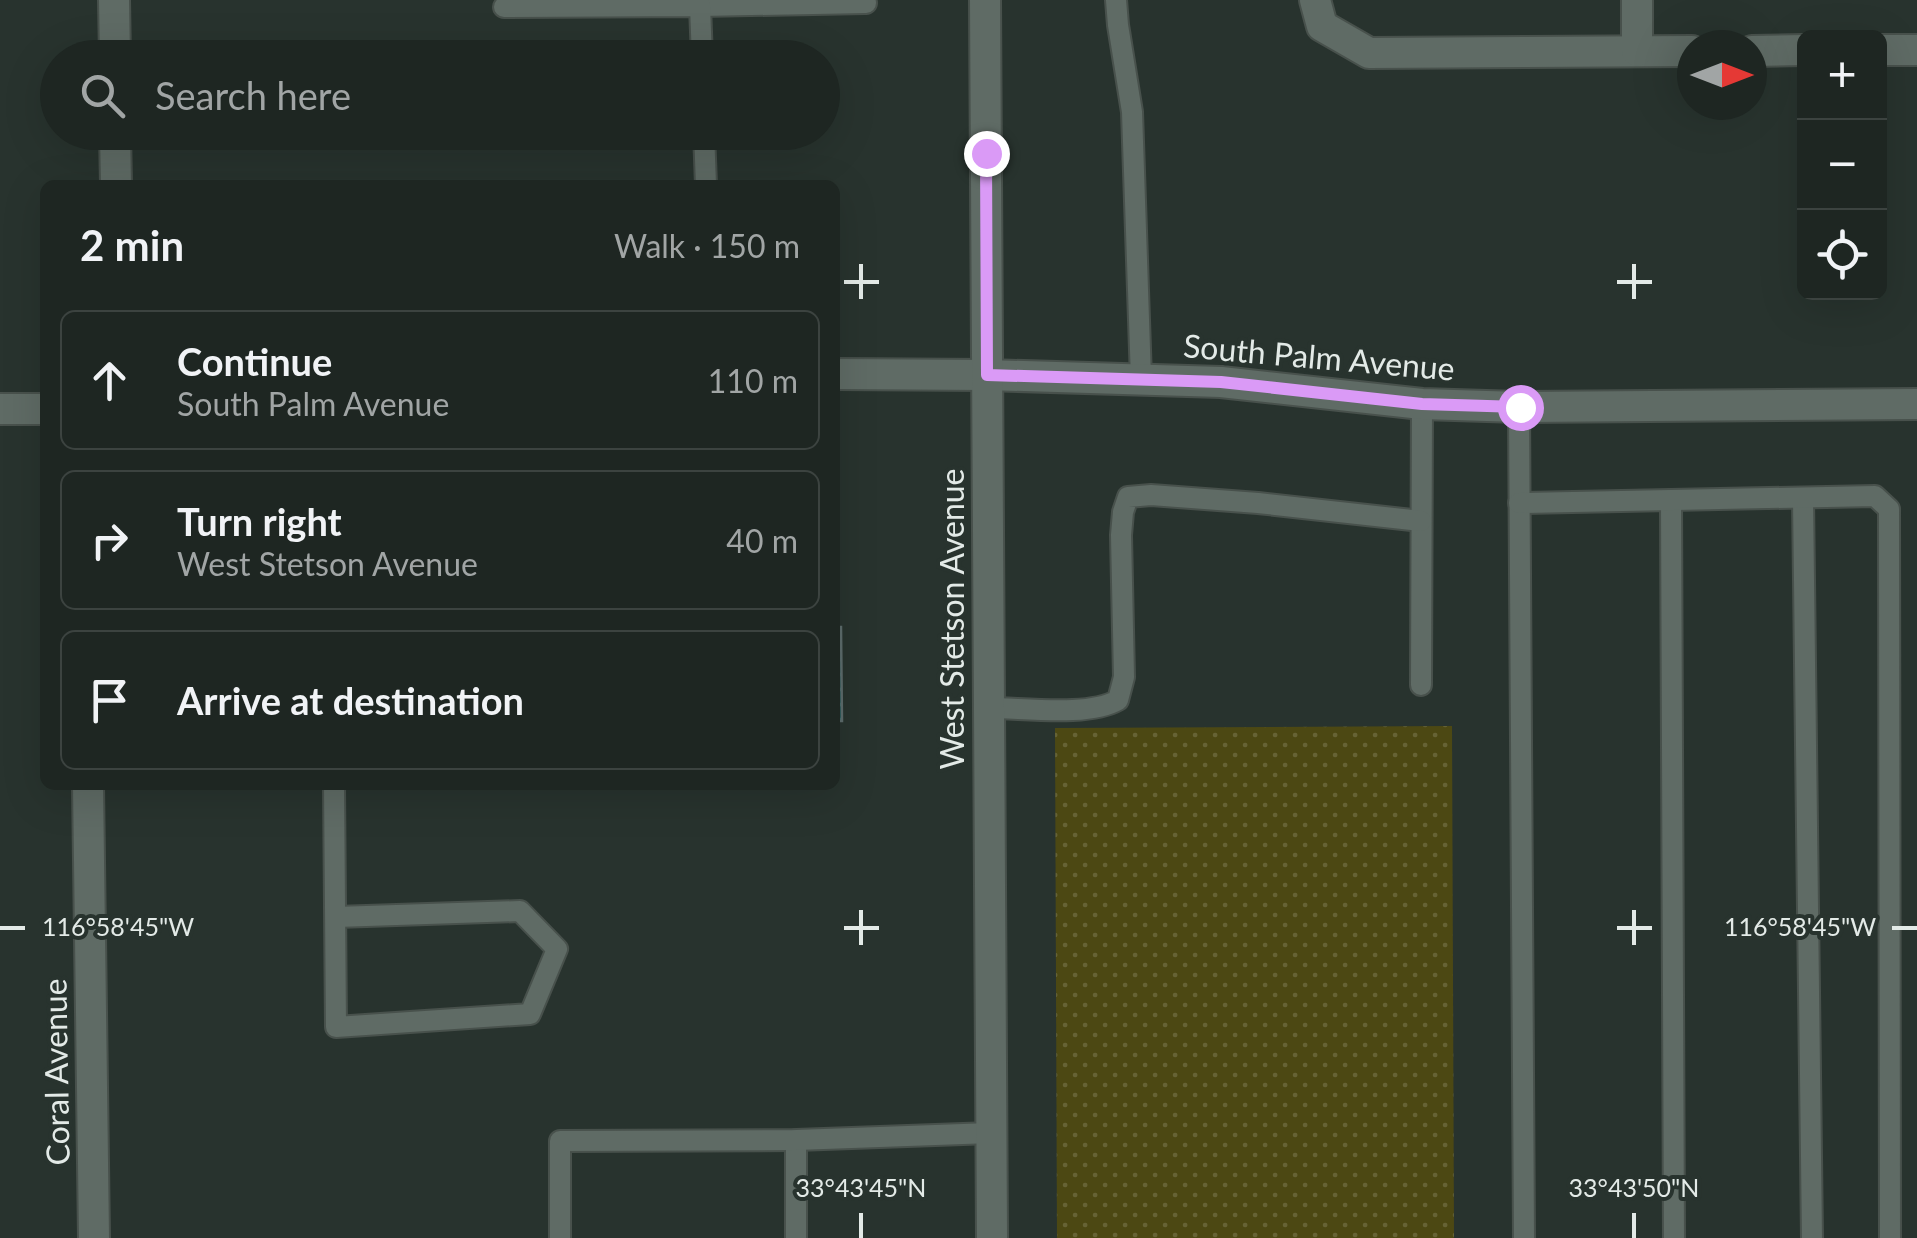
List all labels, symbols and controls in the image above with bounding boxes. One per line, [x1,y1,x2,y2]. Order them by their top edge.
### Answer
north arrow [1677,30,1767,120]
map controls [1797,30,1887,300]
button: + [1797,30,1887,120]
search box [40,40,840,150]
icon: search [75,68,130,123]
text: Search here [155,72,351,118]
button: − [1797,120,1887,210]
route end [964,131,1010,177]
button: locate [1797,210,1887,300]
text: 2 min [80,220,184,270]
text: Walk · 150 m [614,226,800,265]
street label: South Palm Avenue [1182,325,1456,388]
text: Continue [177,338,332,384]
icon: ahead [82,353,137,408]
text: 110 m [708,361,798,400]
text: South Palm Avenue [177,384,449,423]
route start [1498,385,1544,431]
street label: West Stetson Avenue [932,469,971,769]
text: Turn right [177,498,342,544]
icon: right [82,513,137,568]
text: 40 m [726,521,798,560]
text: West Stetson Avenue [177,544,478,583]
icon: arrive [82,673,137,728]
text: Arrive at destination [177,677,524,723]
text: 116°58'45"W [42,911,194,941]
text: 116°58'45"W [1724,911,1876,941]
street label: Coral Avenue [34,978,77,1166]
text: 33°43'45"N [796,1172,926,1202]
text: 33°43'50"N [1569,1172,1699,1202]

